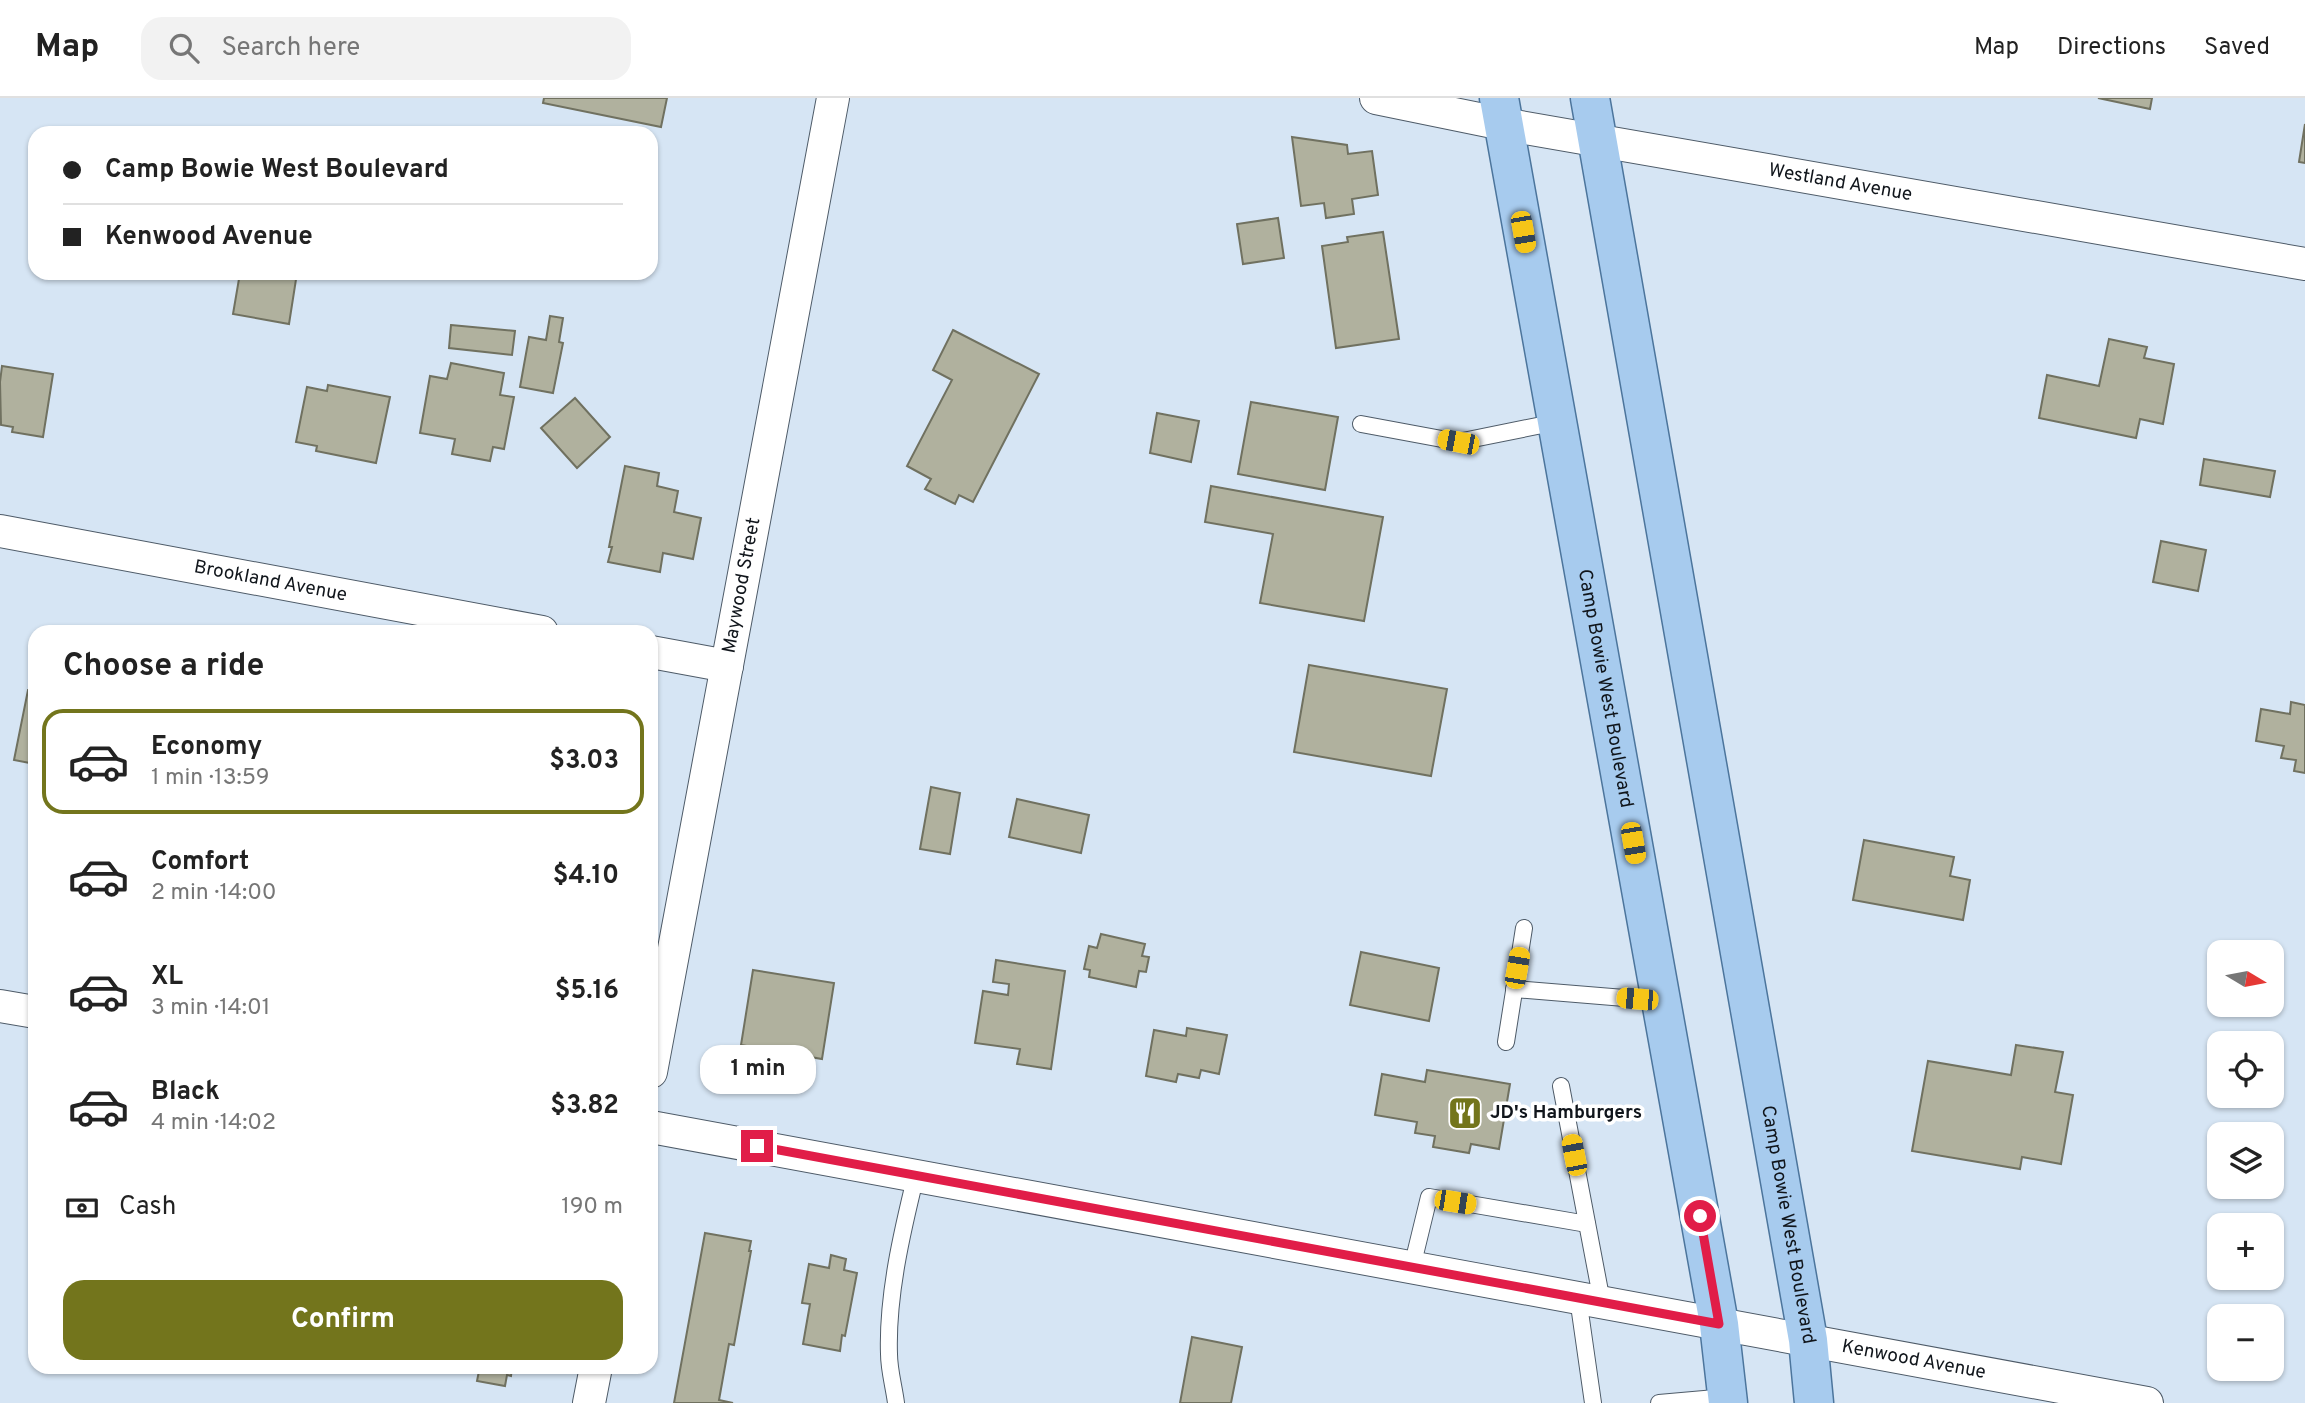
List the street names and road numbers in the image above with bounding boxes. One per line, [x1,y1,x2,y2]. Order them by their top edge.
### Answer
street label: Westland Avenue [1767,159,1914,207]
street label: Maywood Street [717,516,766,655]
street label: Brookland Avenue [192,555,349,607]
street label: Camp Bowie West Boulevard [1572,567,1638,810]
street label: Camp Bowie West Boulevard [1755,1104,1821,1346]
street label: Kenwood Avenue [1840,1335,1988,1385]

